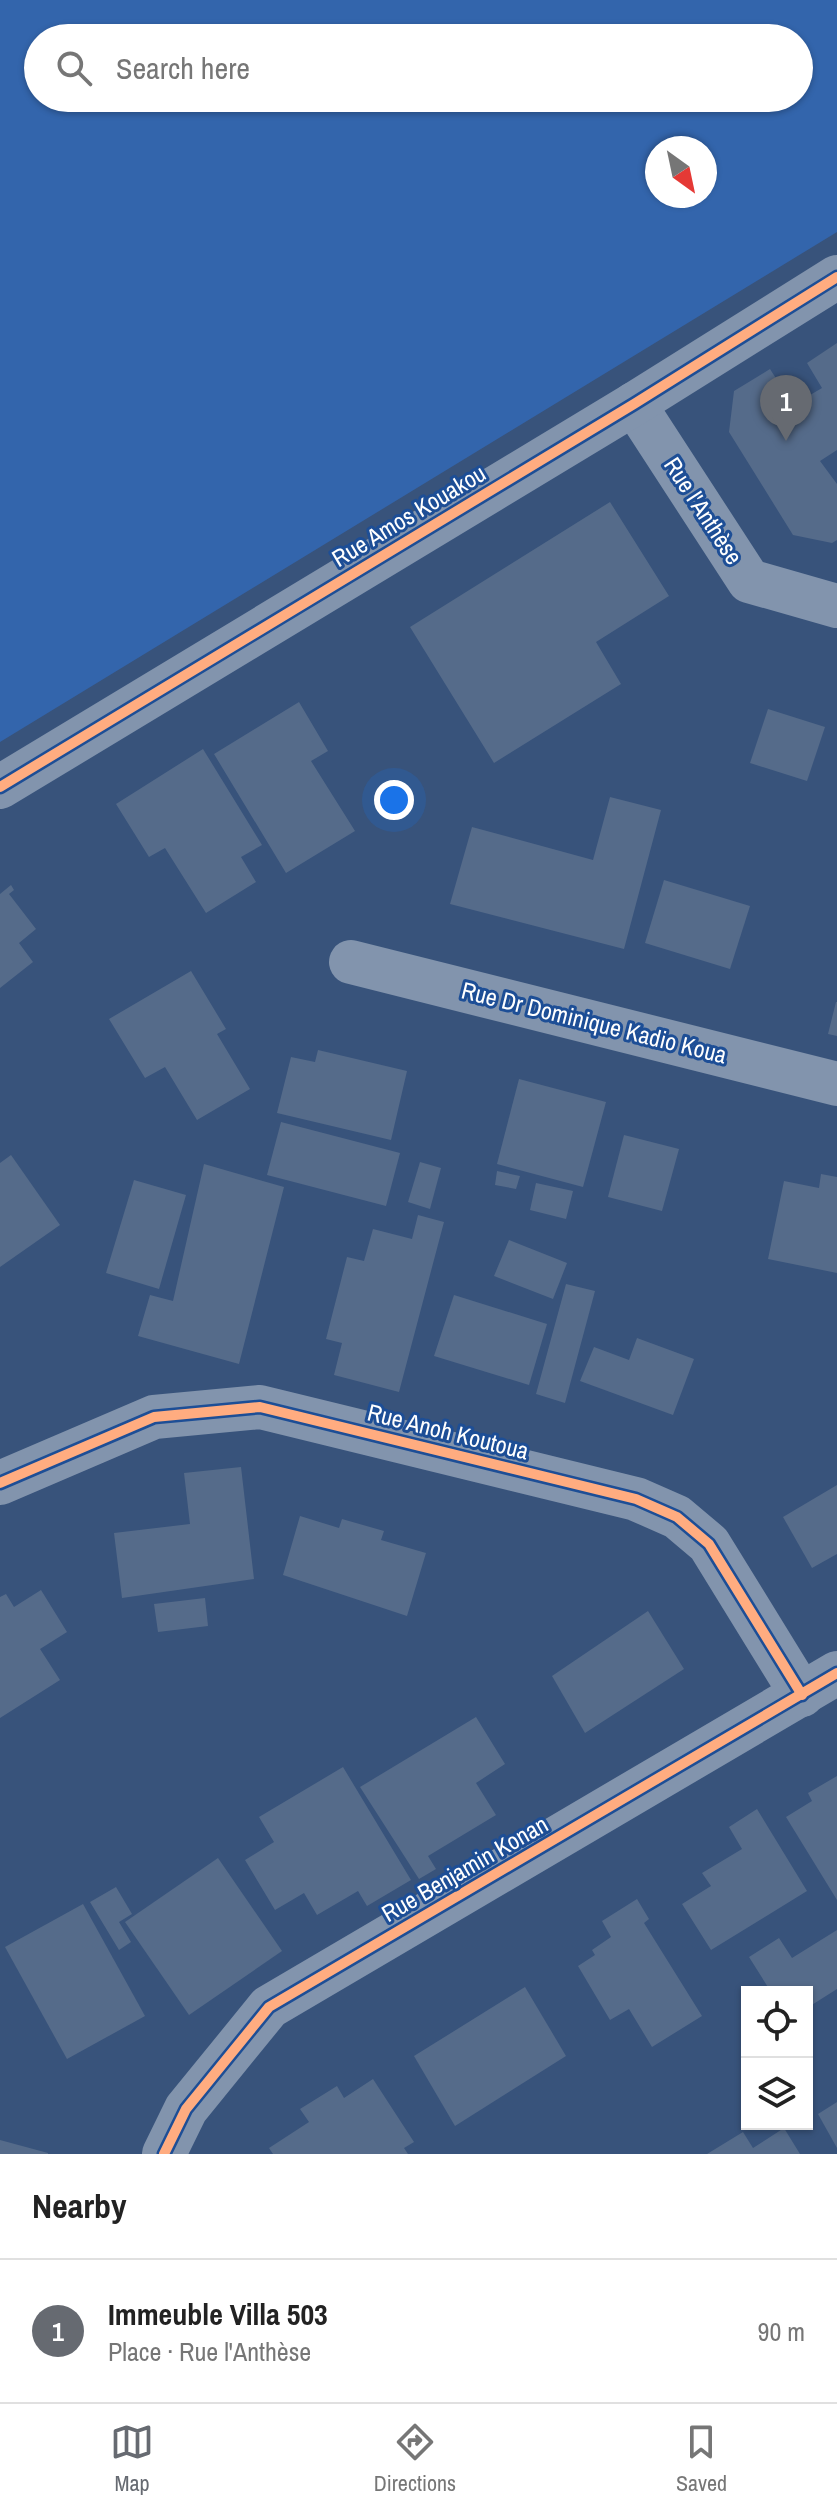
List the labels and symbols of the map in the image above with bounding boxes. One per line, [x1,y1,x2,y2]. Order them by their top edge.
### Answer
north arrow [645,136,717,208]
pin: 1 [760,375,812,441]
street label: Rue l'Anthèse [657,451,750,570]
street label: Rue Amos Kouakou [326,457,491,574]
your location [374,780,414,820]
street label: Rue Dr Dominique Kadio Koua [458,974,730,1071]
street label: Rue Anoh Koutoua [364,1396,532,1467]
street label: Rue Benjamin Konan [375,1808,554,1929]

